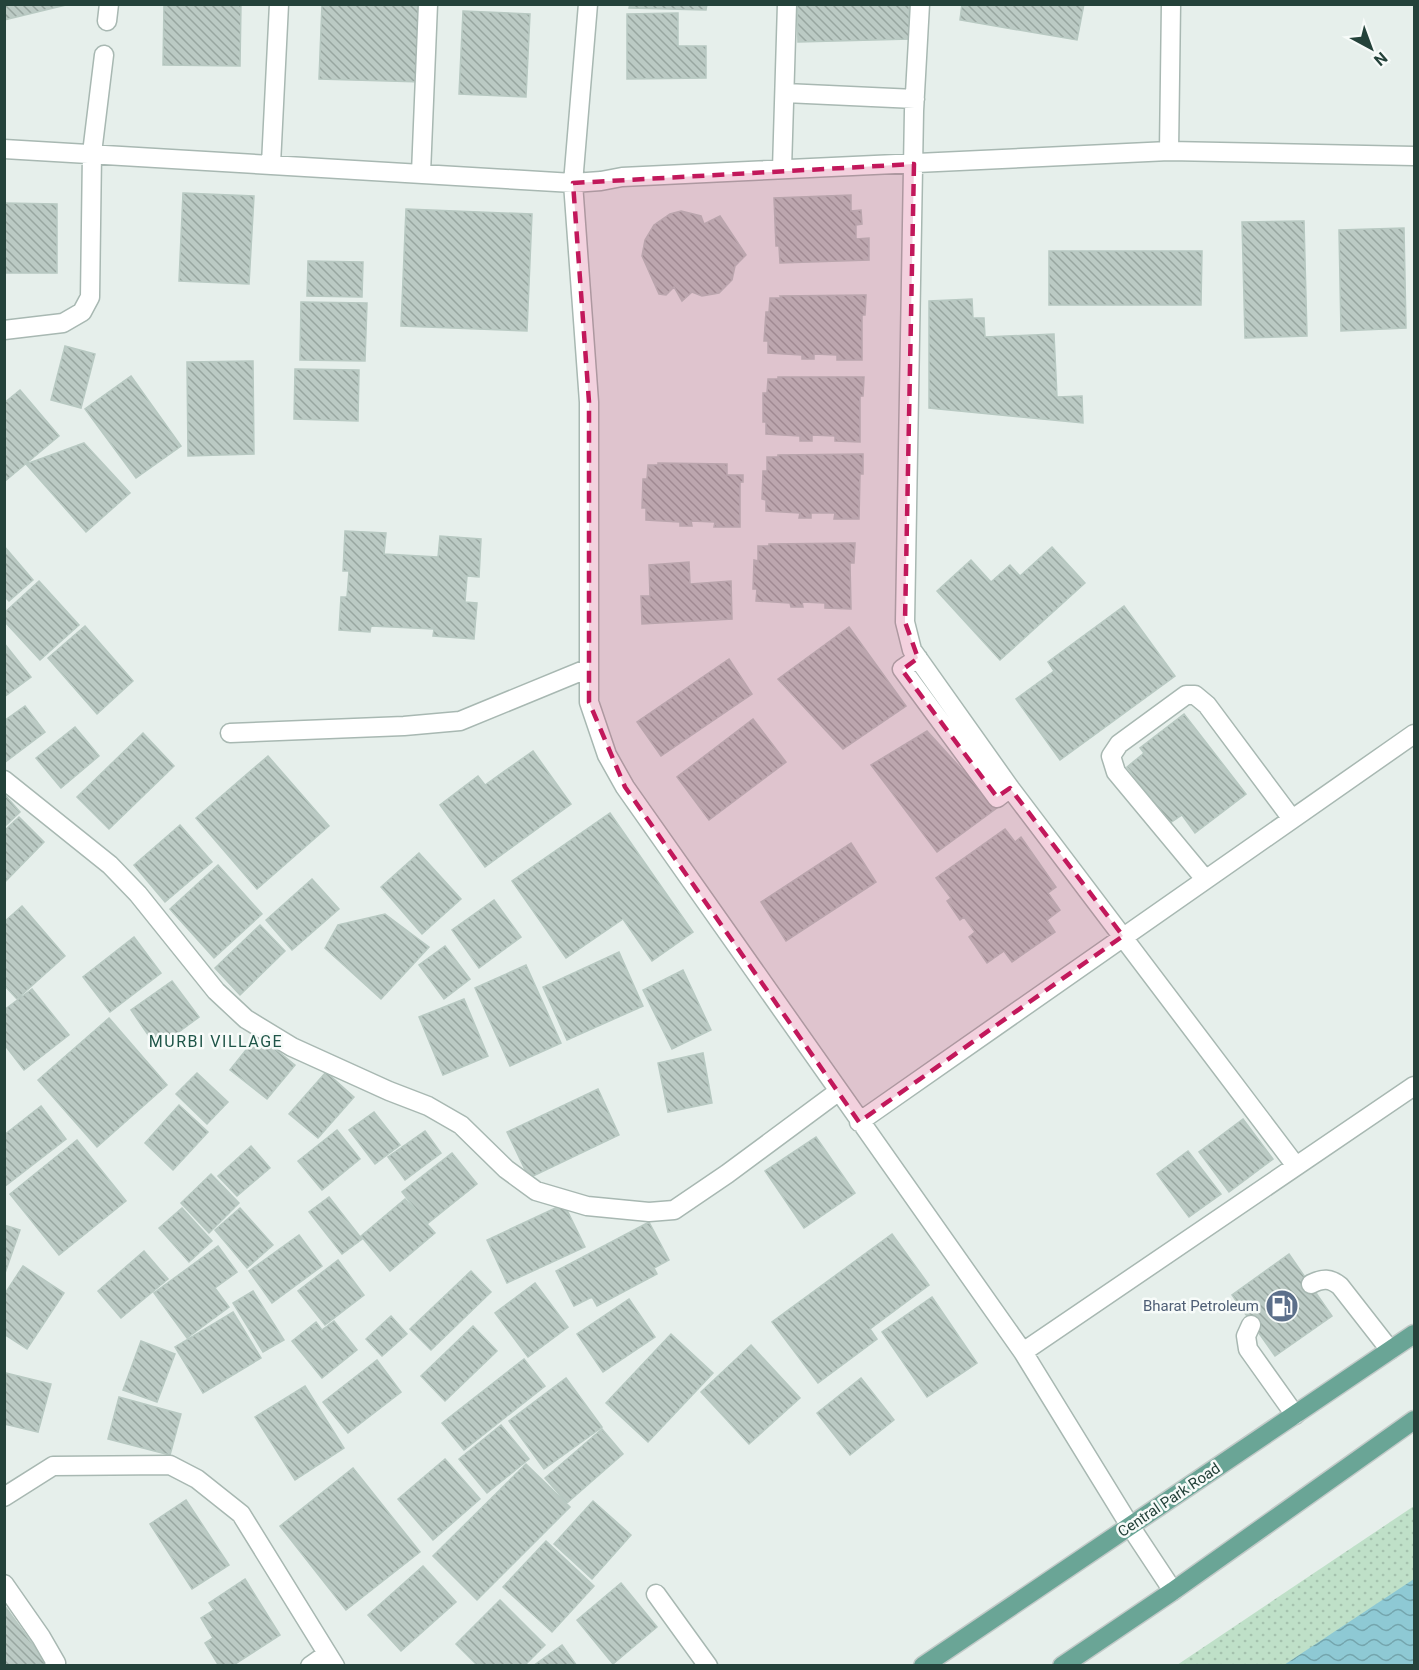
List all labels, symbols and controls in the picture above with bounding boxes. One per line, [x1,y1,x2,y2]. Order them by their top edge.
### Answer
north arrow [1341,18,1401,78]
text: N [1370,48,1391,70]
district label: MURBI VILLAGE [149,1032,283,1051]
fuel station icon: Bharat Petroleum [1264,1288,1300,1324]
place label: Bharat Petroleum [1143,1297,1259,1315]
street label: Central Park Road [1114,1459,1224,1541]

